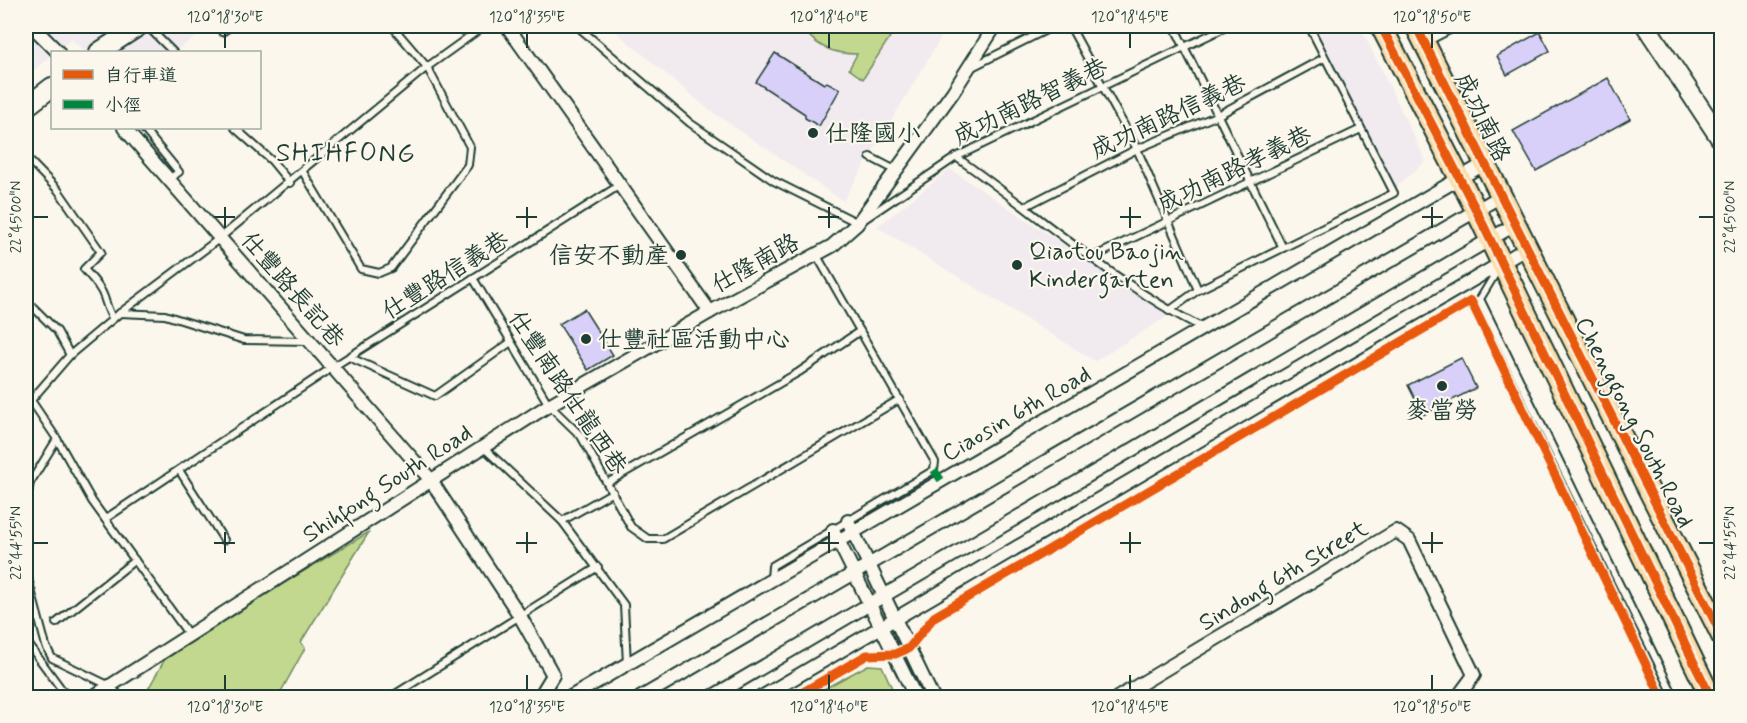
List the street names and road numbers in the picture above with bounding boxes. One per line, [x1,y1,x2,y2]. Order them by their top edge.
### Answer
street label: 成功南路智義巷 [948,52,1113,153]
street label: 成功南路信義巷 [1086,68,1251,167]
street label: 成功南路 [1447,68,1517,168]
street label: 成功南路孝義巷 [1152,120,1317,221]
street label: 仕豐路長記巷 [233,225,351,354]
street label: 仕豐路信義巷 [377,225,515,328]
street label: 仕隆南路 [706,227,805,301]
street label: 仕豐南路仕龍西巷 [500,305,633,481]
street label: Chenggong South Road [1564,312,1700,535]
street label: Ciaosin 6th Road [937,359,1097,470]
street label: Shihfong South Road [297,418,480,553]
street label: Sindong 6th Street [1193,514,1376,642]

